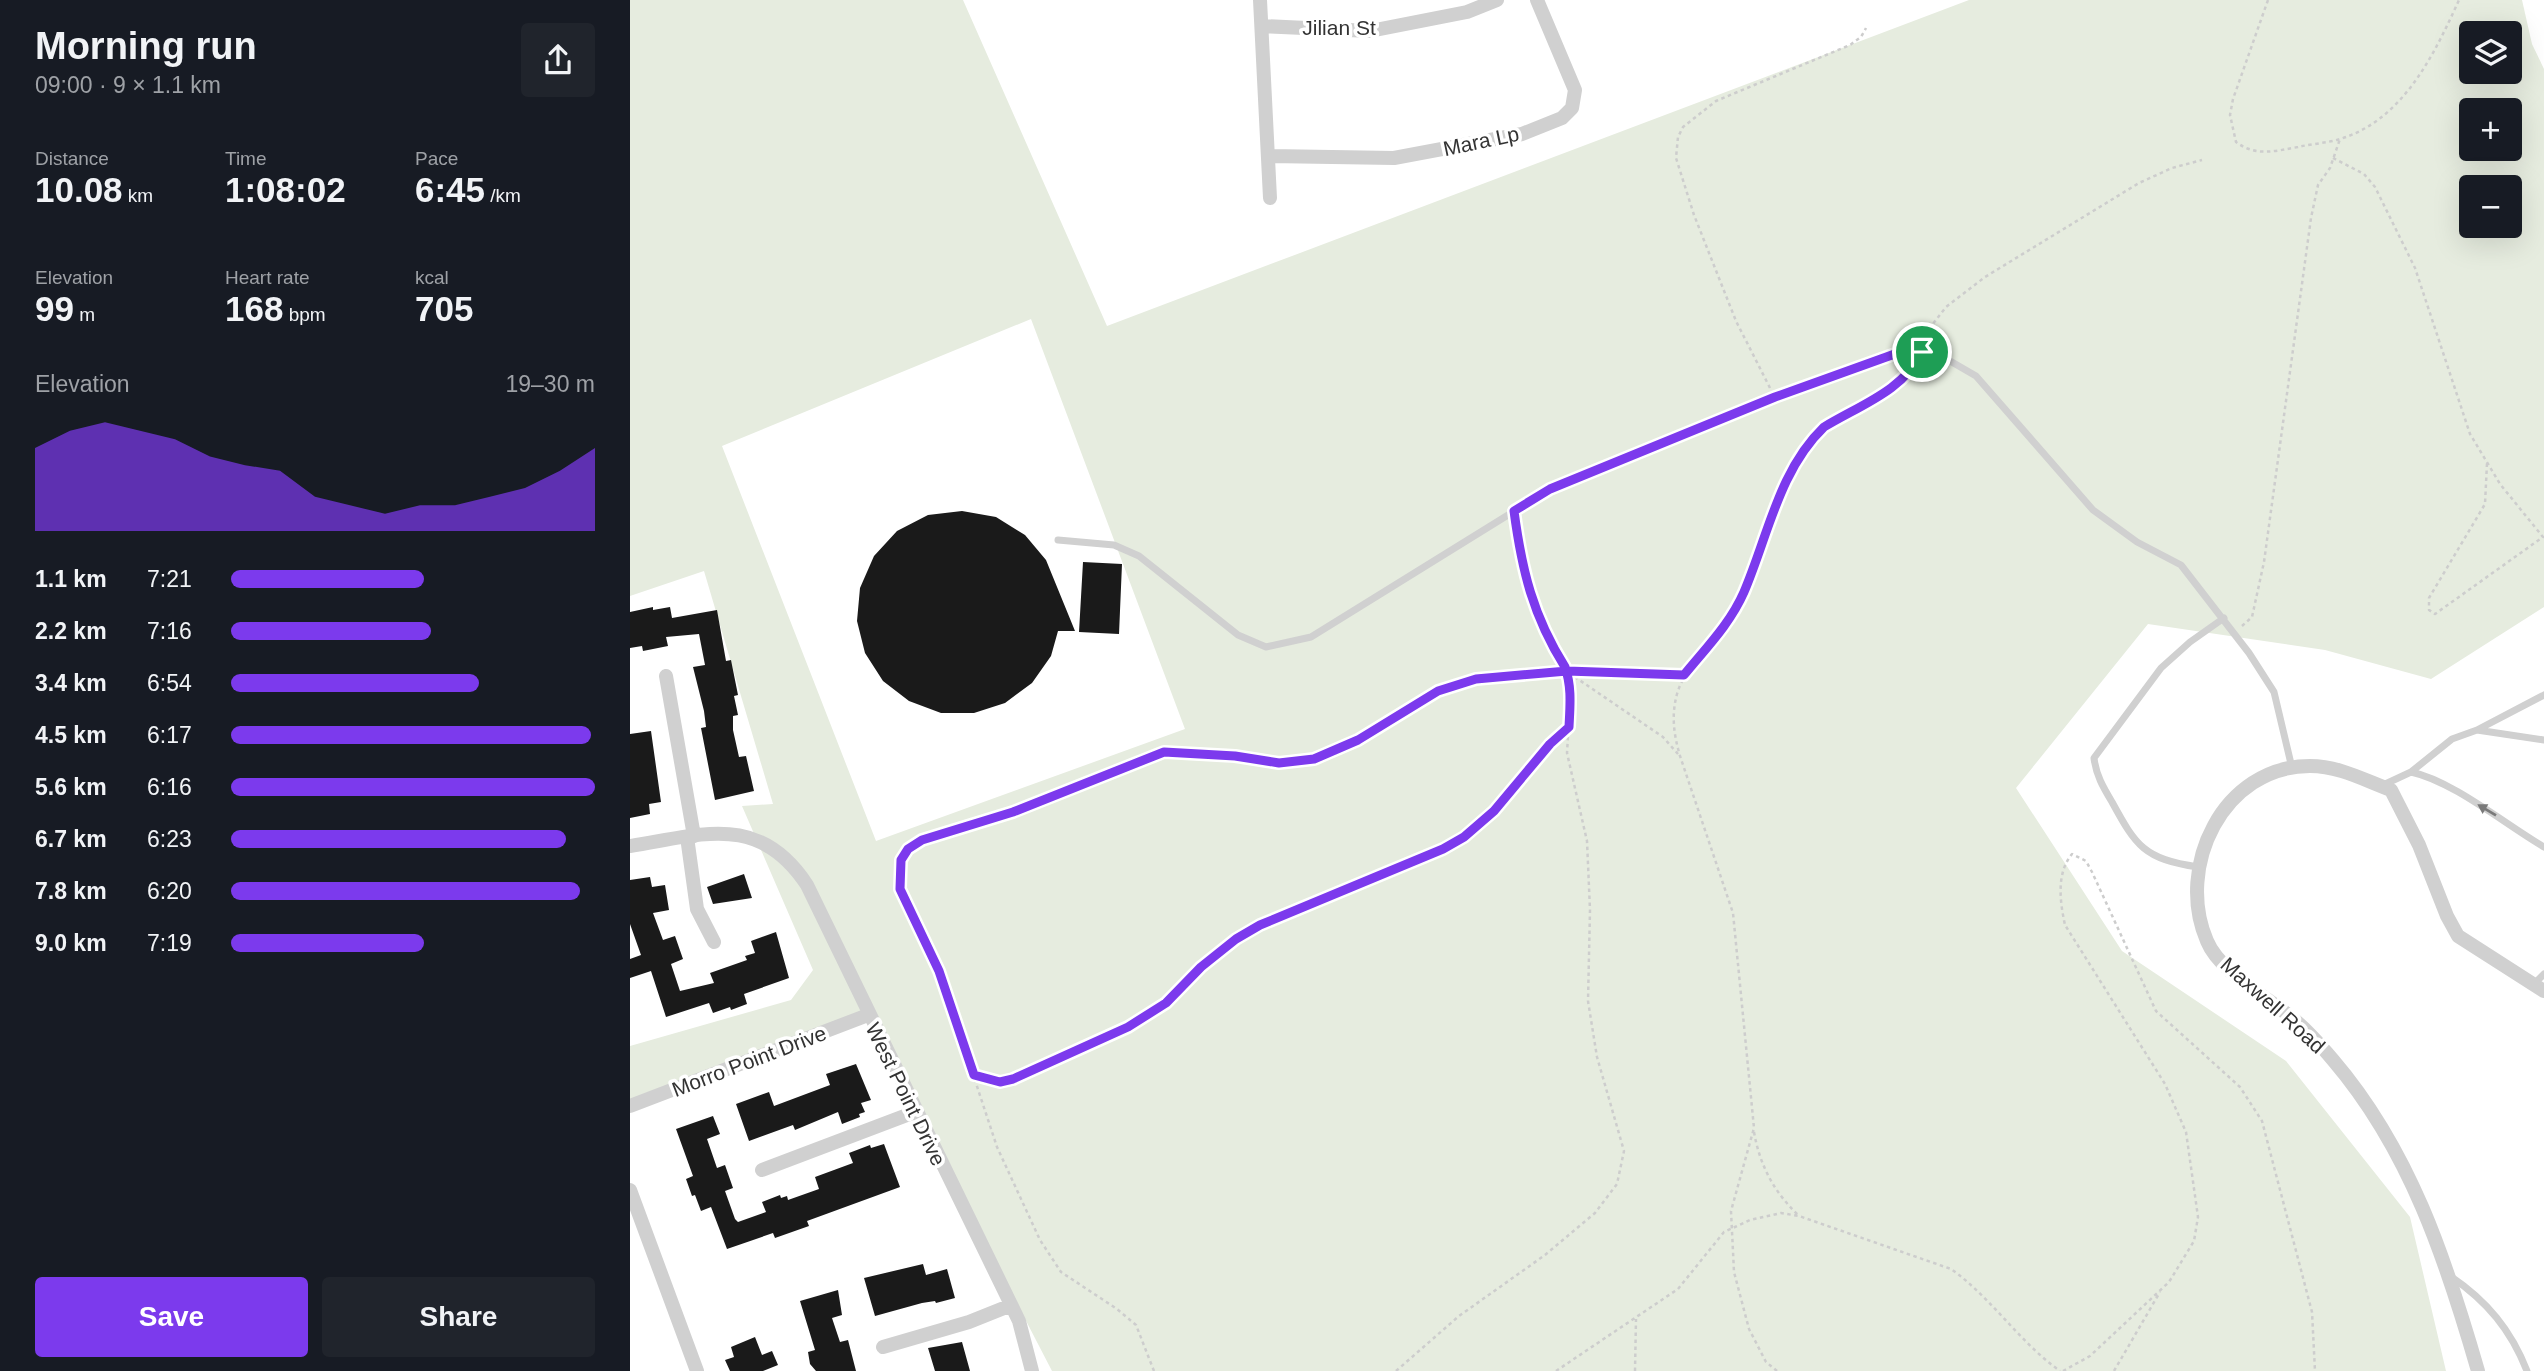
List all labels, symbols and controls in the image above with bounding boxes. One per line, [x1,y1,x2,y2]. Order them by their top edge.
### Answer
street label: Jilian St [1302,16,1376,39]
map controls [2459,21,2522,238]
button: layers [2459,21,2522,84]
button: share [521,23,595,97]
text: Morning run [35,25,257,67]
text: 09:00 · 9 × 1.1 km [35,72,221,98]
button: + [2459,98,2522,161]
street label: Mara Lp [1441,122,1521,160]
text: Distance [35,148,109,169]
text: Time [225,148,267,169]
text: Pace [415,148,458,169]
text: 10.08 [35,170,123,209]
text: 1:08:02 [225,170,346,209]
text: 6:45 [415,170,485,209]
button: − [2459,175,2522,238]
text: km [123,185,153,206]
text: /km [485,185,521,206]
text: Elevation [35,267,113,288]
text: Heart rate [225,267,309,288]
text: kcal [415,267,449,288]
text: 99 [35,289,74,328]
text: 168 [225,289,283,328]
text: 705 [415,289,473,328]
text: m [74,304,95,325]
text: bpm [283,304,326,325]
pin [1892,322,1952,382]
icon: arrive [1903,333,1941,371]
text: Elevation [35,371,130,397]
text: 19–30 m [505,371,595,397]
text: 1.1 km [35,566,107,592]
text: 7:21 [147,566,192,592]
text: 2.2 km [35,618,107,644]
text: 7:16 [147,618,192,644]
text: 3.4 km [35,670,107,696]
text: 6:54 [147,670,192,696]
text: 4.5 km [35,722,107,748]
text: 6:17 [147,722,192,748]
text: 5.6 km [35,774,107,800]
text: 6:16 [147,774,192,800]
one-way arrow [2477,804,2496,817]
text: 6.7 km [35,826,107,852]
text: 6:23 [147,826,192,852]
text: 7.8 km [35,878,107,904]
text: 6:20 [147,878,192,904]
text: 9.0 km [35,930,107,956]
text: 7:19 [147,930,192,956]
street label: Maxwell Road [2216,952,2330,1058]
street label: West Point Drive [861,1019,951,1169]
street label: Morro Point Drive [669,1021,829,1101]
button: Save [35,1277,308,1357]
button: Share [322,1277,595,1357]

